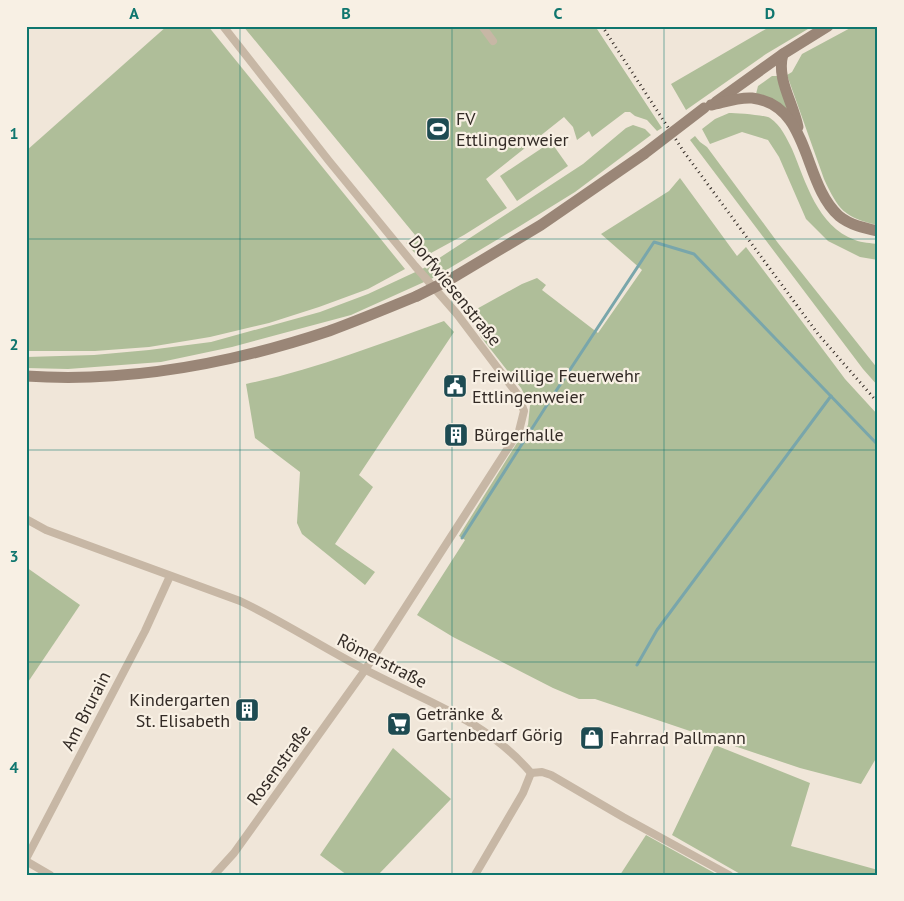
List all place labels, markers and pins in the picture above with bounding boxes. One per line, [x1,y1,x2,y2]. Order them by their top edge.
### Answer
place label: FV Ettlingenweier [456,107,569,151]
sports icon: FV Ettlingenweier [425,116,451,142]
place label: Freiwillige Feuerwehr Ettlingenweier [472,364,640,408]
public building icon: Freiwillige Feuerwehr Ettlingenweier [442,373,468,399]
building icon: Bürgerhalle [443,422,469,448]
place label: Bürgerhalle [474,423,564,446]
place label: Kindergarten St. Elisabeth [129,688,230,732]
building icon: Kindergarten St. Elisabeth [234,697,260,723]
place label: Getränke & Gartenbedarf Görig [416,702,563,746]
supermarket icon: Getränke & Gartenbedarf Görig [386,711,412,737]
shop icon: Fahrrad Pallmann [579,725,605,751]
place label: Fahrrad Pallmann [610,726,746,749]

